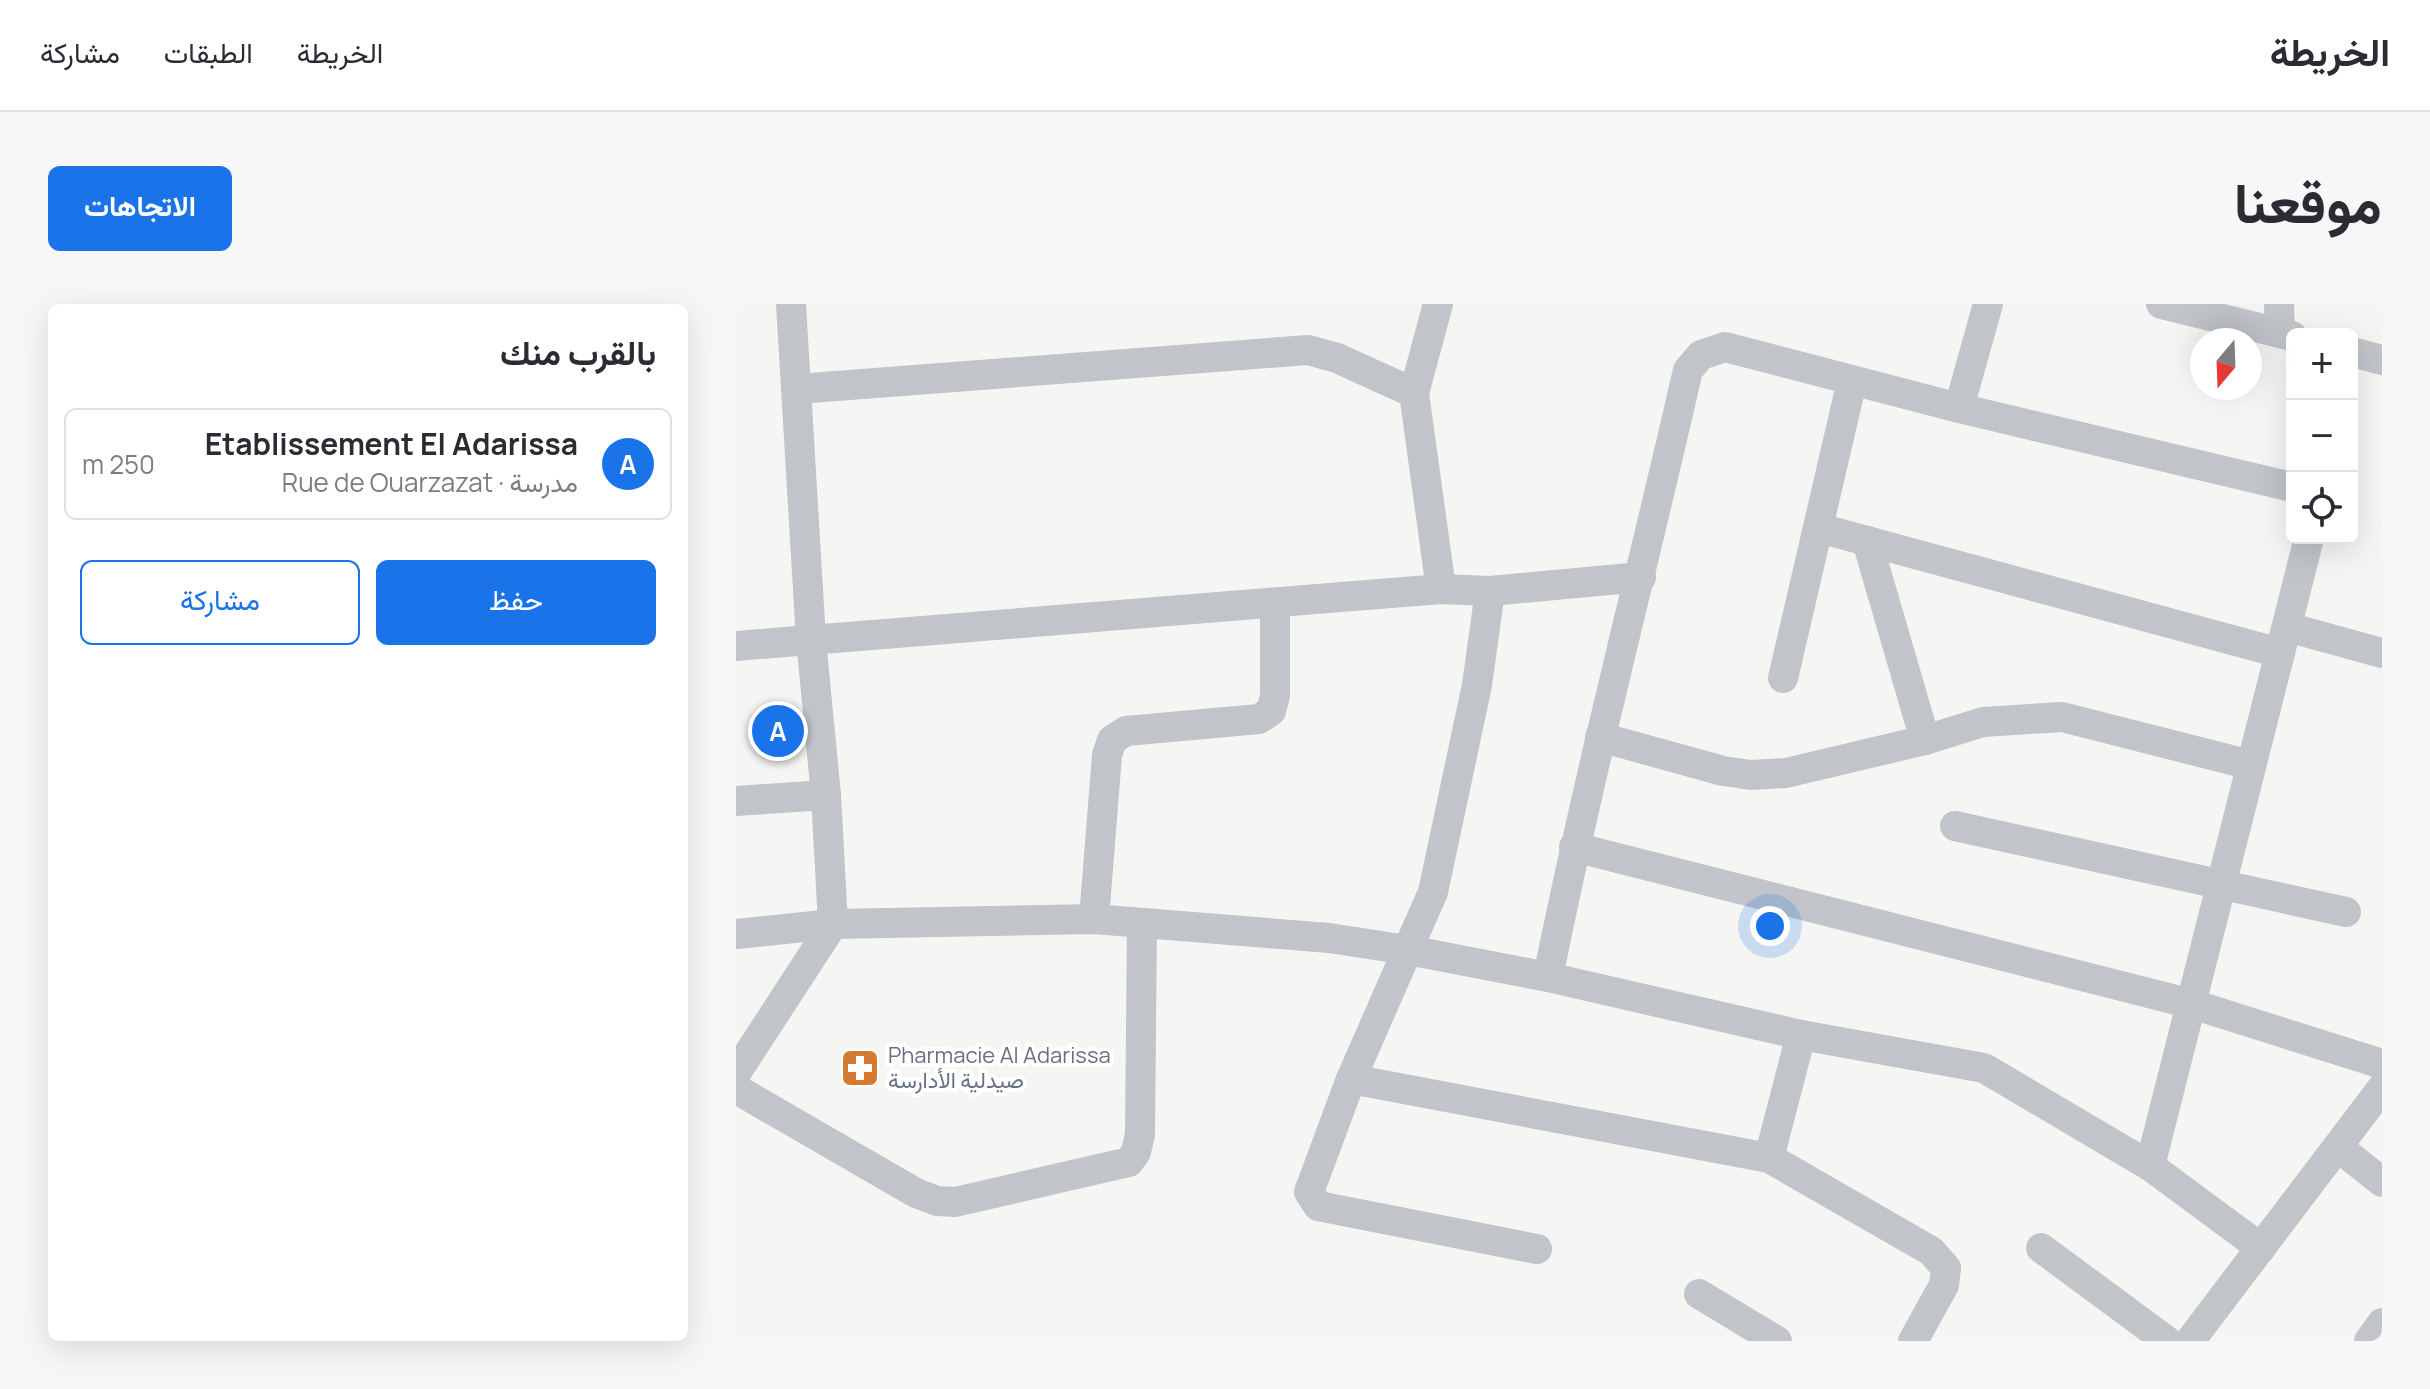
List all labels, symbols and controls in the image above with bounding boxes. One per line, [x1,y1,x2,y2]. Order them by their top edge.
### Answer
text: الخريطة [2270,25,2390,77]
text: مشاركة [40,33,120,71]
text: الطبقات [164,33,253,71]
text: الخريطة [297,33,383,71]
text: موقعنا [2234,163,2382,240]
button: الاتجاهات [48,166,232,251]
north arrow [2190,328,2262,400]
map controls [2286,328,2358,544]
button: + [2286,328,2358,400]
text: بالقرب منك [500,329,656,375]
button: − [2286,400,2358,472]
text: Etablissement El Adarissa [205,423,578,464]
text: 250 m [82,446,155,482]
text: A [619,446,637,482]
text: مدرسة · Rue de Ouarzazat [282,464,578,500]
button: locate [2286,472,2358,544]
button: مشاركة [80,560,360,645]
button: حفظ [376,560,656,645]
pin: A [752,701,804,761]
your location [1750,906,1790,946]
place label: Pharmacie Al Adarissa صيدلية الأدارسة [888,1040,1111,1095]
pharmacy icon: Pharmacie Al Adarissa صيدلية الأدارسة [839,1047,881,1089]

